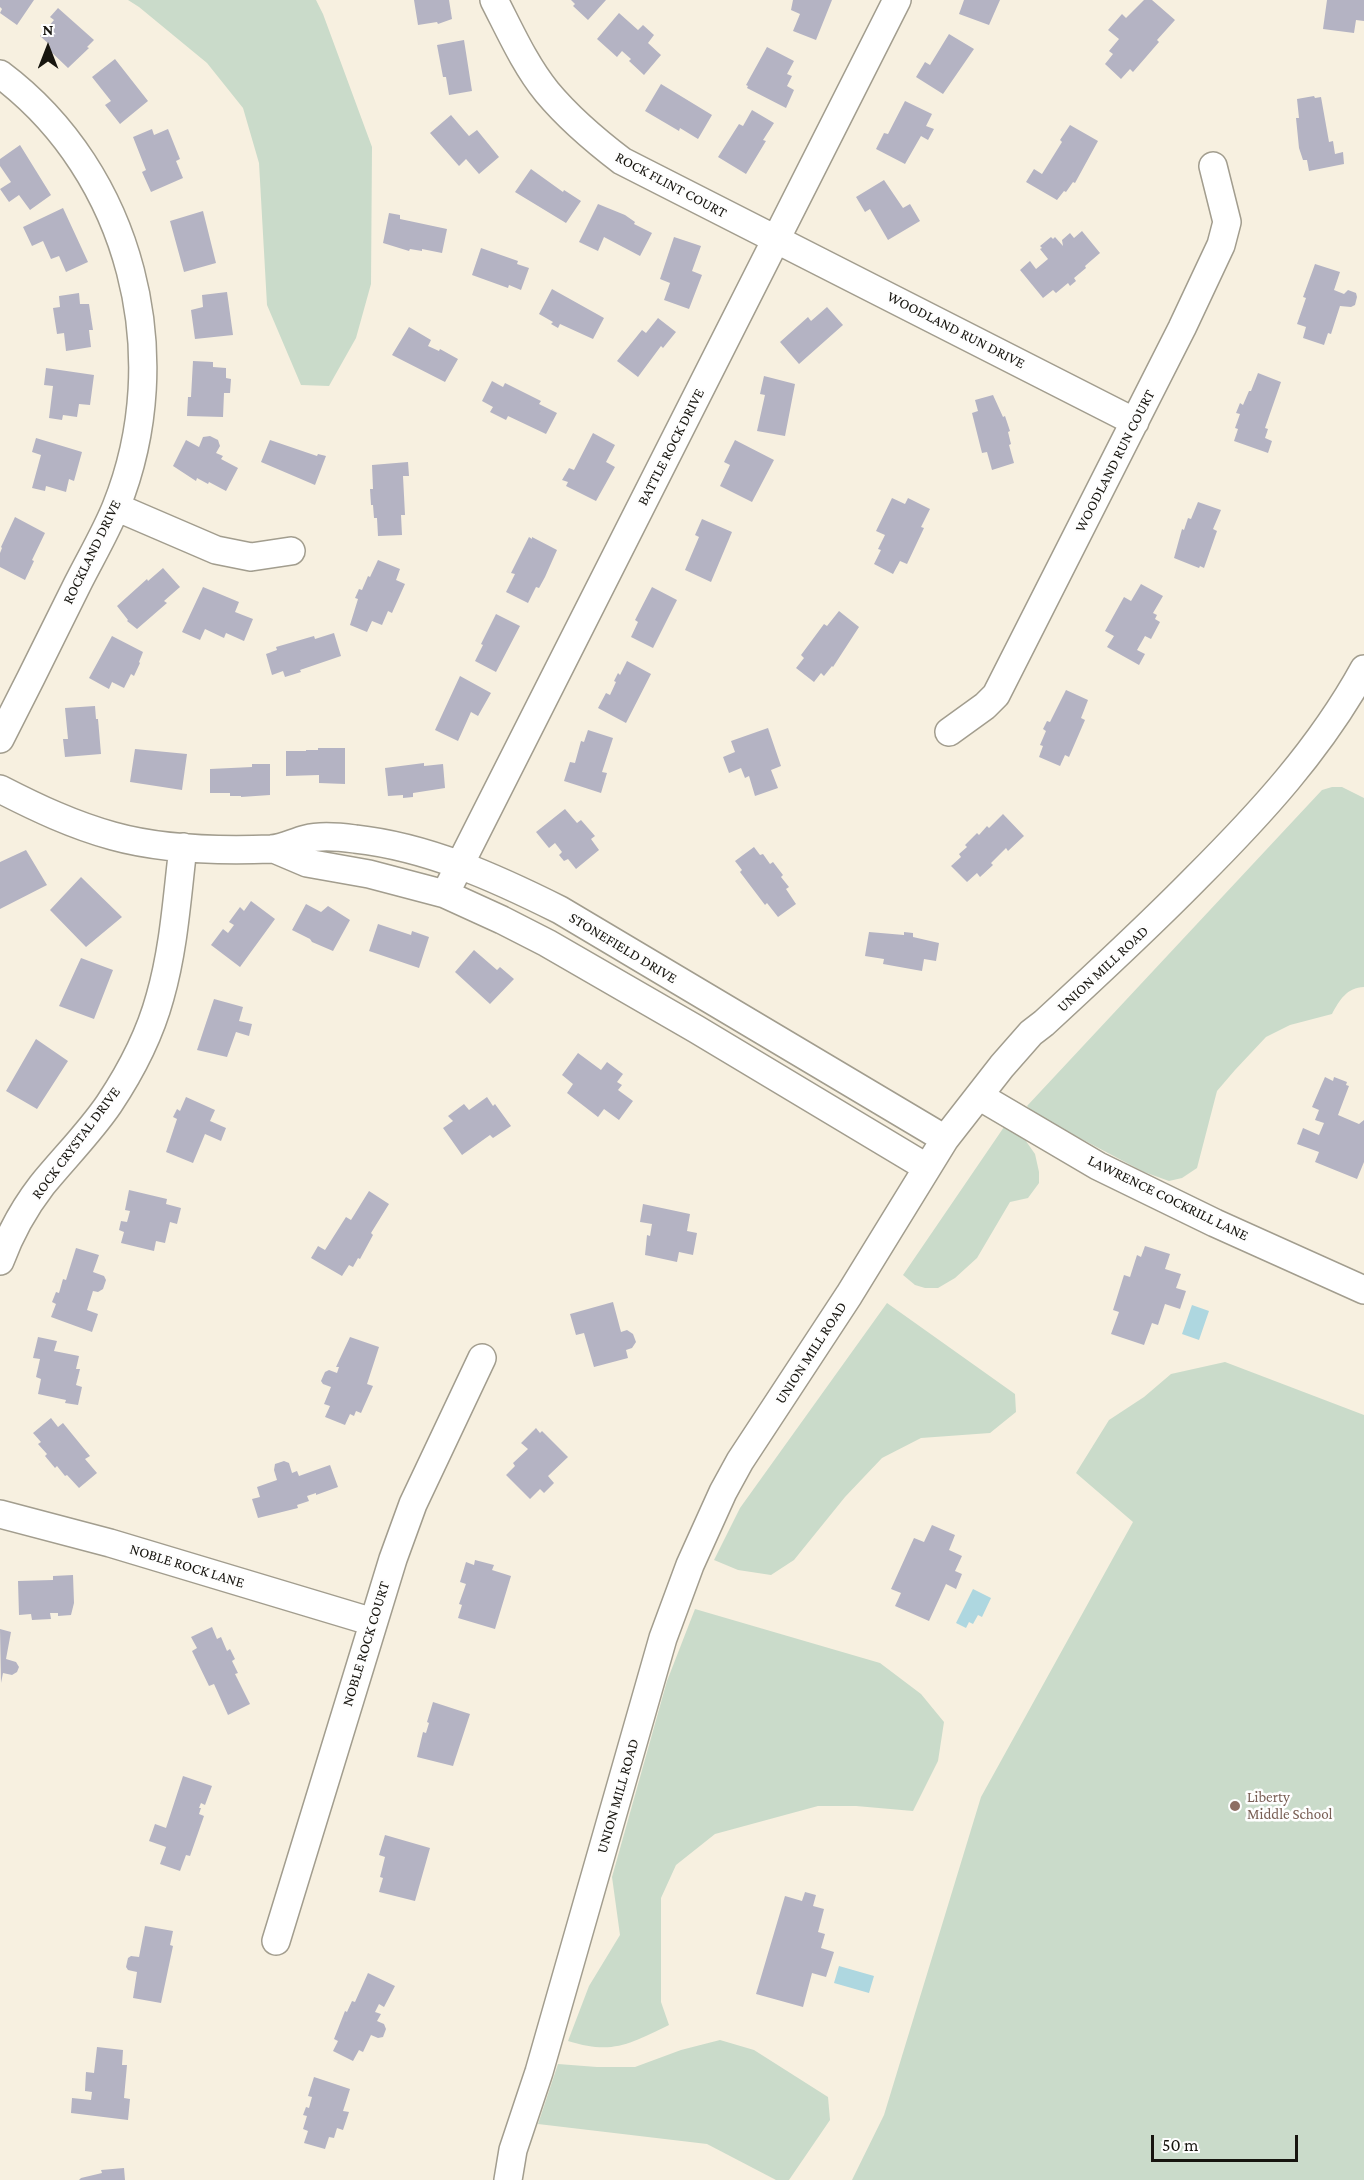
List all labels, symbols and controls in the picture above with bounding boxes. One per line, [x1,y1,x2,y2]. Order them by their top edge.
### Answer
north arrow [18,18,78,78]
text: N [43,21,53,38]
street label: ROCK FLINT COURT [612,148,730,222]
street label: WOODLAND RUN DRIVE [884,287,1028,373]
street label: BATTLE ROCK DRIVE [634,385,708,509]
street label: WOODLAND RUN COURT [1071,387,1159,535]
street label: ROCKLAND DRIVE [59,497,125,607]
street label: STONEFIELD DRIVE [566,909,680,987]
street label: UNION MILL ROAD [1054,922,1152,1016]
street label: ROCK CRYSTAL DRIVE [28,1083,124,1203]
street label: LAWRENCE COCKRILL LANE [1085,1151,1251,1245]
street label: UNION MILL ROAD [771,1298,851,1408]
street label: NOBLE ROCK LANE [127,1540,247,1592]
street label: NOBLE ROCK COURT [338,1579,394,1709]
street label: UNION MILL ROAD [593,1737,643,1855]
place label: Liberty Middle School [1247,1788,1333,1823]
marker: Liberty Middle School [1228,1799,1242,1813]
scale bar [1154,2123,1301,2161]
text: 50 m [1162,2135,1199,2155]

